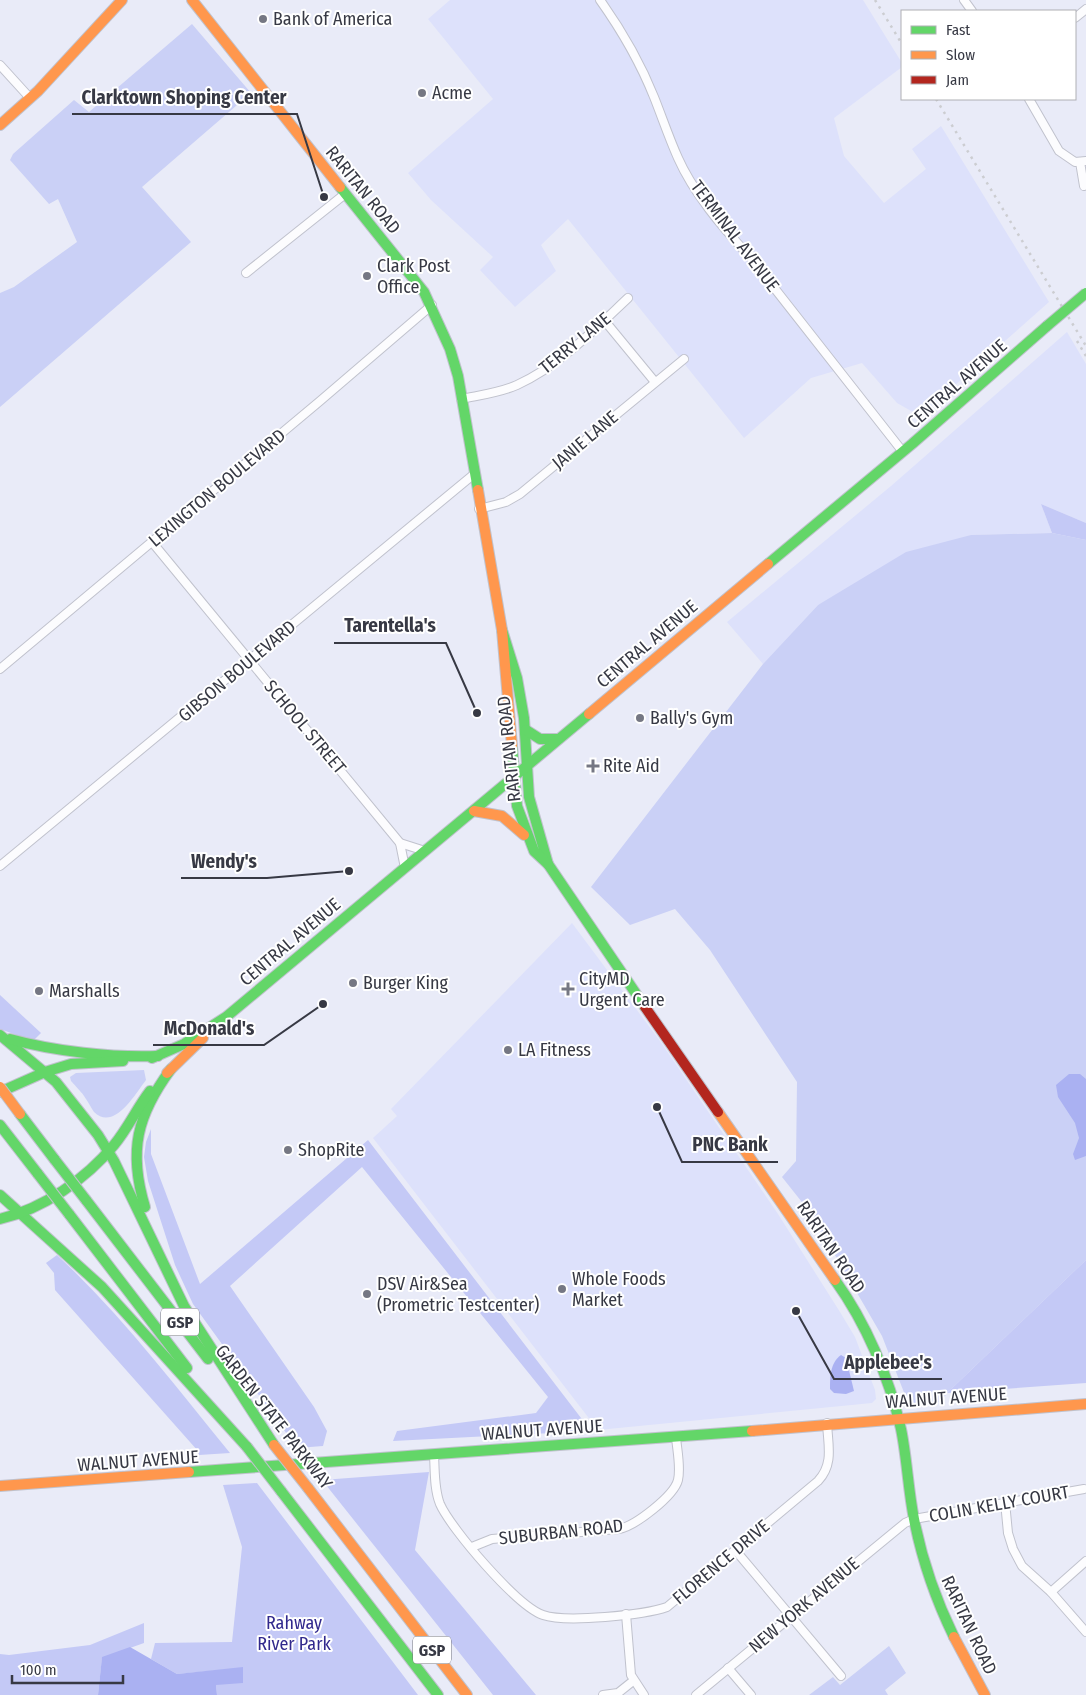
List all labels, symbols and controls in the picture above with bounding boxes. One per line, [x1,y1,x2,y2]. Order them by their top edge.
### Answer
place label: Bank of America [273,8,393,30]
legend [901,10,1076,100]
marker: Bank of America [257,13,269,25]
text: Fast [946,21,970,39]
text: Slow [946,46,975,64]
text: Jam [946,71,969,89]
callout: Clarktown Shoping Center [72,80,297,114]
place label: Acme [432,82,472,104]
text: Clarktown Shoping Center [81,86,288,109]
marker: Acme [416,87,428,99]
street label: RARITAN ROAD [321,142,405,238]
street label: TERMINAL AVENUE [686,176,784,296]
place label: Clark Post Office [377,255,450,298]
marker: Clark Post Office [361,270,373,282]
street label: TERRY LANE [535,307,615,379]
street label: CENTRAL AVENUE [903,335,1011,433]
street label: JANIE LANE [547,406,623,474]
street label: LEXINGTON BOULEVARD [144,424,290,552]
street label: CENTRAL AVENUE [592,595,702,693]
callout: Tarentella's [334,609,446,643]
text: Tarentella's [344,614,437,637]
street label: GIBSON BOULEVARD [174,615,300,727]
street label: SCHOOL STREET [259,676,351,779]
street label: RARITAN ROAD [492,695,526,803]
place label: Bally's Gym [650,707,733,729]
marker: Bally's Gym [634,712,646,724]
place label: Rite Aid [603,755,660,777]
marker: Rite Aid [587,760,599,772]
callout: Wendy's [181,844,267,878]
text: Wendy's [191,850,258,873]
street label: CENTRAL AVENUE [235,893,345,991]
place label: CityMD Urgent Care [579,968,665,1011]
place label: Burger King [363,972,448,994]
marker: Burger King [347,977,359,989]
place label: Marshalls [49,980,120,1002]
marker: CityMD Urgent Care [561,982,575,996]
marker: Marshalls [33,985,45,997]
callout: McDonald's [153,1011,264,1045]
text: McDonald's [164,1017,255,1040]
place label: LA Fitness [518,1039,591,1061]
marker: LA Fitness [502,1044,514,1056]
callout: PNC Bank [682,1128,778,1162]
text: PNC Bank [692,1133,768,1156]
place label: ShopRite [298,1139,364,1161]
marker: ShopRite [282,1144,294,1156]
street label: RARITAN ROAD [792,1197,870,1297]
place label: Whole Foods Market [572,1268,666,1311]
place label: DSV Air&Sea (Prometric Testcenter) [377,1273,539,1316]
marker: Whole Foods Market [556,1283,568,1295]
marker: DSV Air&Sea (Prometric Testcenter) [361,1288,373,1300]
road number: GSP [161,1308,199,1335]
street label: GARDEN STATE PARKWAY [211,1340,337,1494]
callout: Applebee's [834,1345,942,1379]
text: Applebee's [843,1351,932,1374]
street label: WALNUT AVENUE [884,1383,1008,1413]
street label: WALNUT AVENUE [480,1415,604,1445]
street label: WALNUT AVENUE [76,1446,200,1476]
street label: COLIN KELLY COURT [927,1481,1071,1527]
street label: SUBURBAN ROAD [498,1515,624,1549]
street label: FLORENCE DRIVE [668,1515,774,1609]
street label: NEW YORK AVENUE [744,1553,864,1657]
street label: RARITAN ROAD [937,1572,1001,1678]
park label: Rahway River Park [257,1612,331,1655]
road number: GSP [413,1636,451,1664]
scale bar [12,1652,124,1684]
text: 100 m [20,1661,57,1679]

